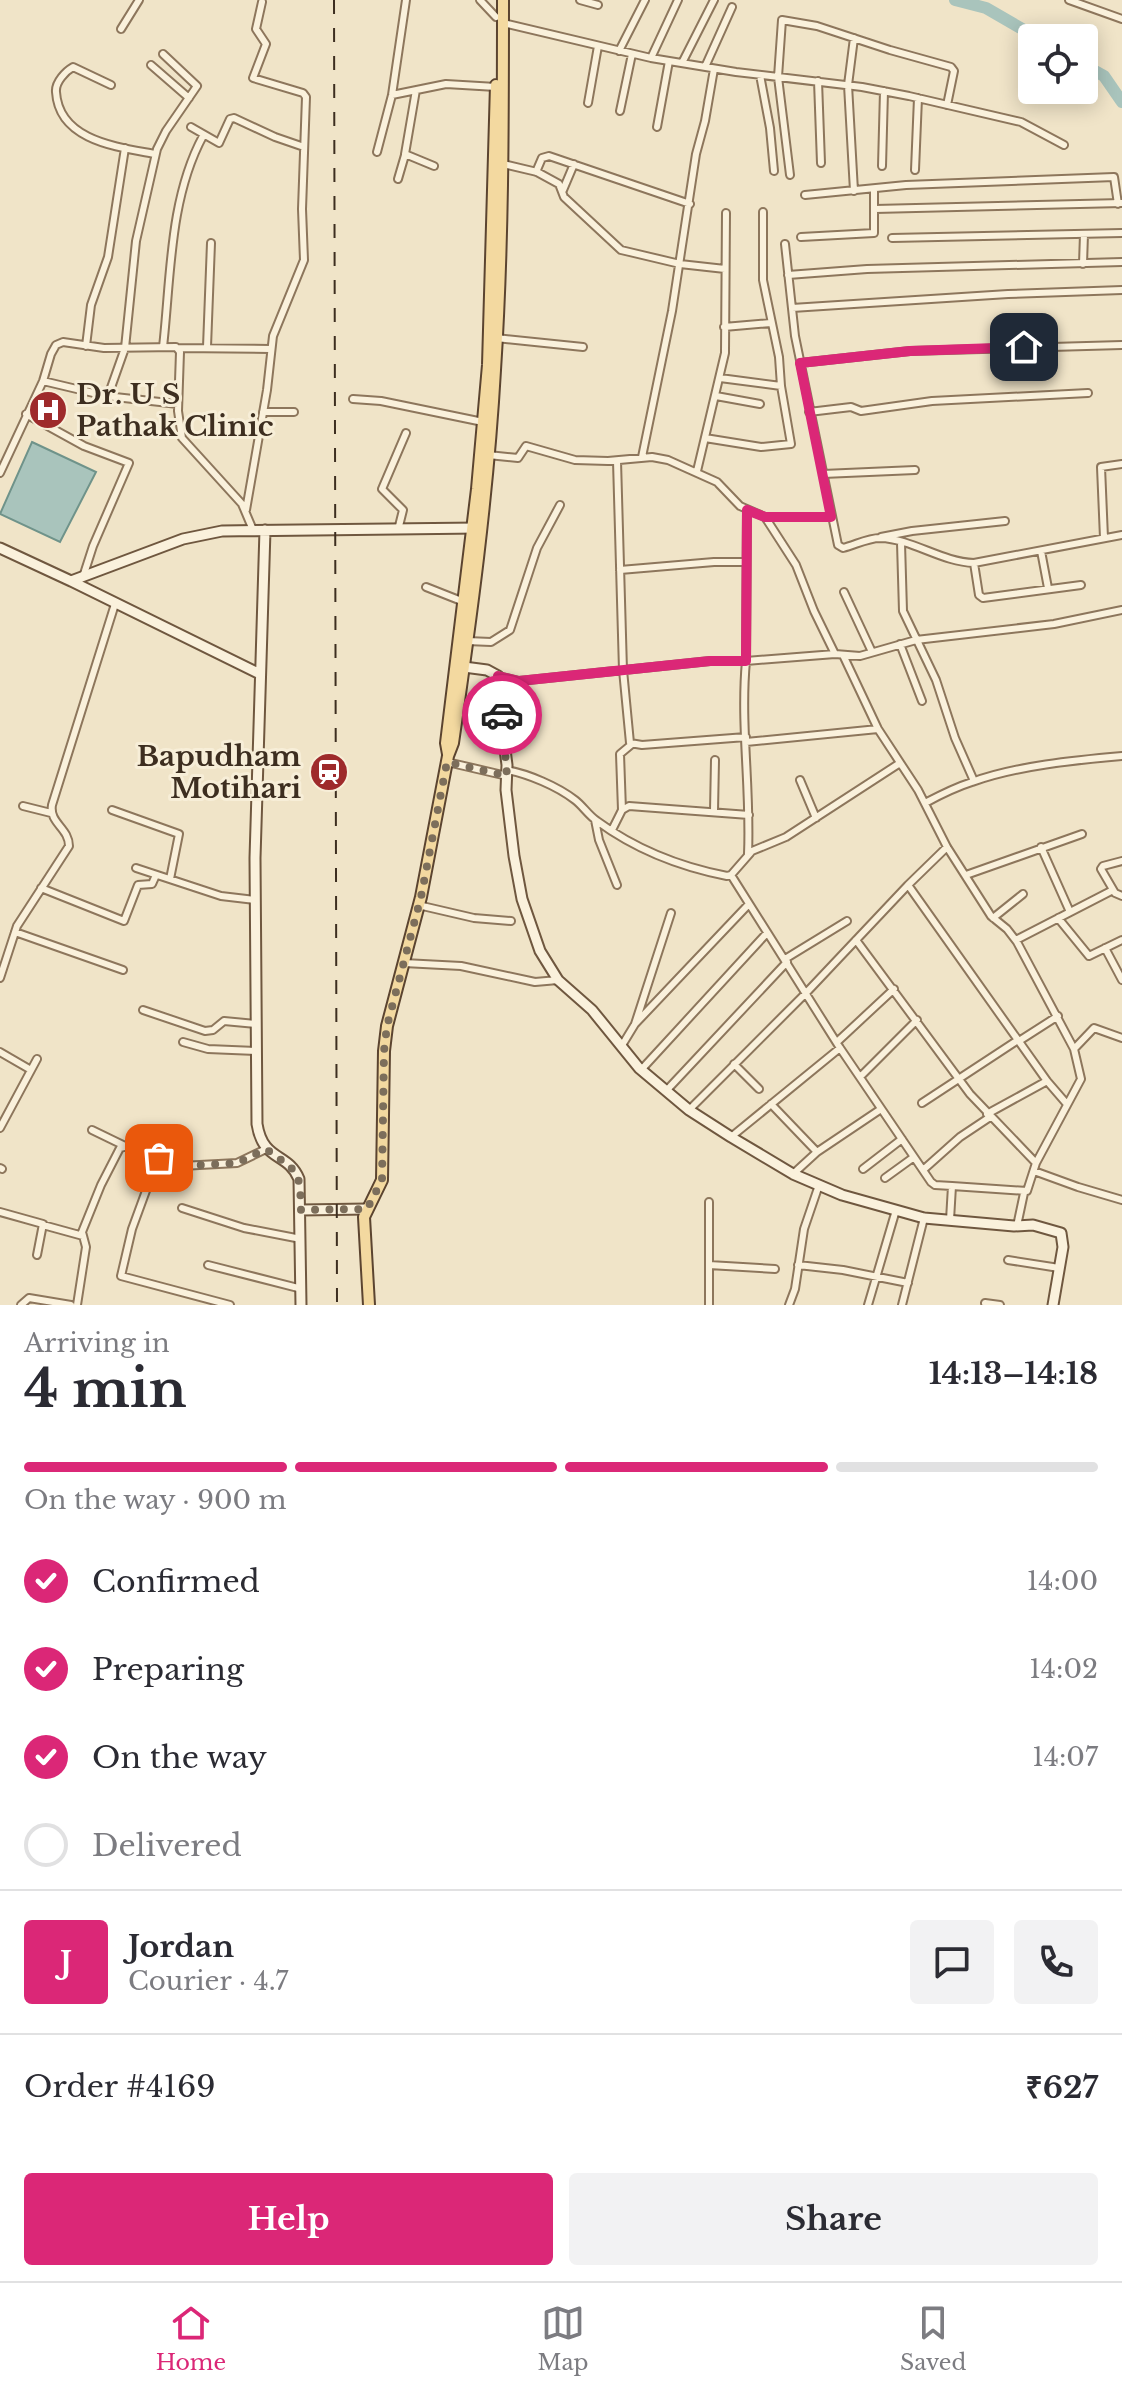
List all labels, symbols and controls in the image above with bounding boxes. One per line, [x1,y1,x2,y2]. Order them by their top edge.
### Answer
map controls [1018,24,1098,104]
button: locate [1018,24,1098,104]
pin [990,313,1058,381]
icon: home [1002,325,1046,369]
place label: Dr. U S Pathak Clinic [76,377,274,444]
hospital icon: Dr. U S Pathak Clinic [27,389,69,431]
courier [462,675,542,755]
icon: car [480,693,524,737]
place label: Bapudham Motihari [137,739,301,806]
station icon: Bapudham Motihari [308,751,350,793]
pin [125,1124,193,1192]
icon: bag [137,1136,181,1180]
text: Arriving in [24,1327,170,1359]
text: 14:13–14:18 [929,1355,1098,1392]
text: 4 min [24,1357,186,1421]
text: On the way · 900 m [24,1484,286,1516]
icon: check [24,1559,68,1603]
text: Confirmed [92,1563,260,1600]
text: 14:00 [1027,1565,1098,1597]
icon: check [24,1647,68,1691]
text: Preparing [92,1651,244,1688]
text: 14:02 [1029,1653,1098,1685]
icon: check [24,1735,68,1779]
text: On the way [92,1739,267,1776]
text: 14:07 [1032,1741,1098,1773]
text: Delivered [92,1827,242,1864]
button: chat [910,1920,994,2004]
button: phone [1014,1920,1098,2004]
text: Jordan [128,1928,234,1965]
text: J [60,1944,72,1981]
text: Courier · 4.7 [128,1965,288,1997]
text: Order #4169 [24,2068,215,2105]
text: ₹627 [1026,2069,1098,2106]
button: Help [24,2173,553,2265]
button: Share [569,2173,1098,2265]
tab: Home [156,2301,226,2376]
tab: Map [537,2301,589,2376]
tab: Saved [900,2301,966,2376]

